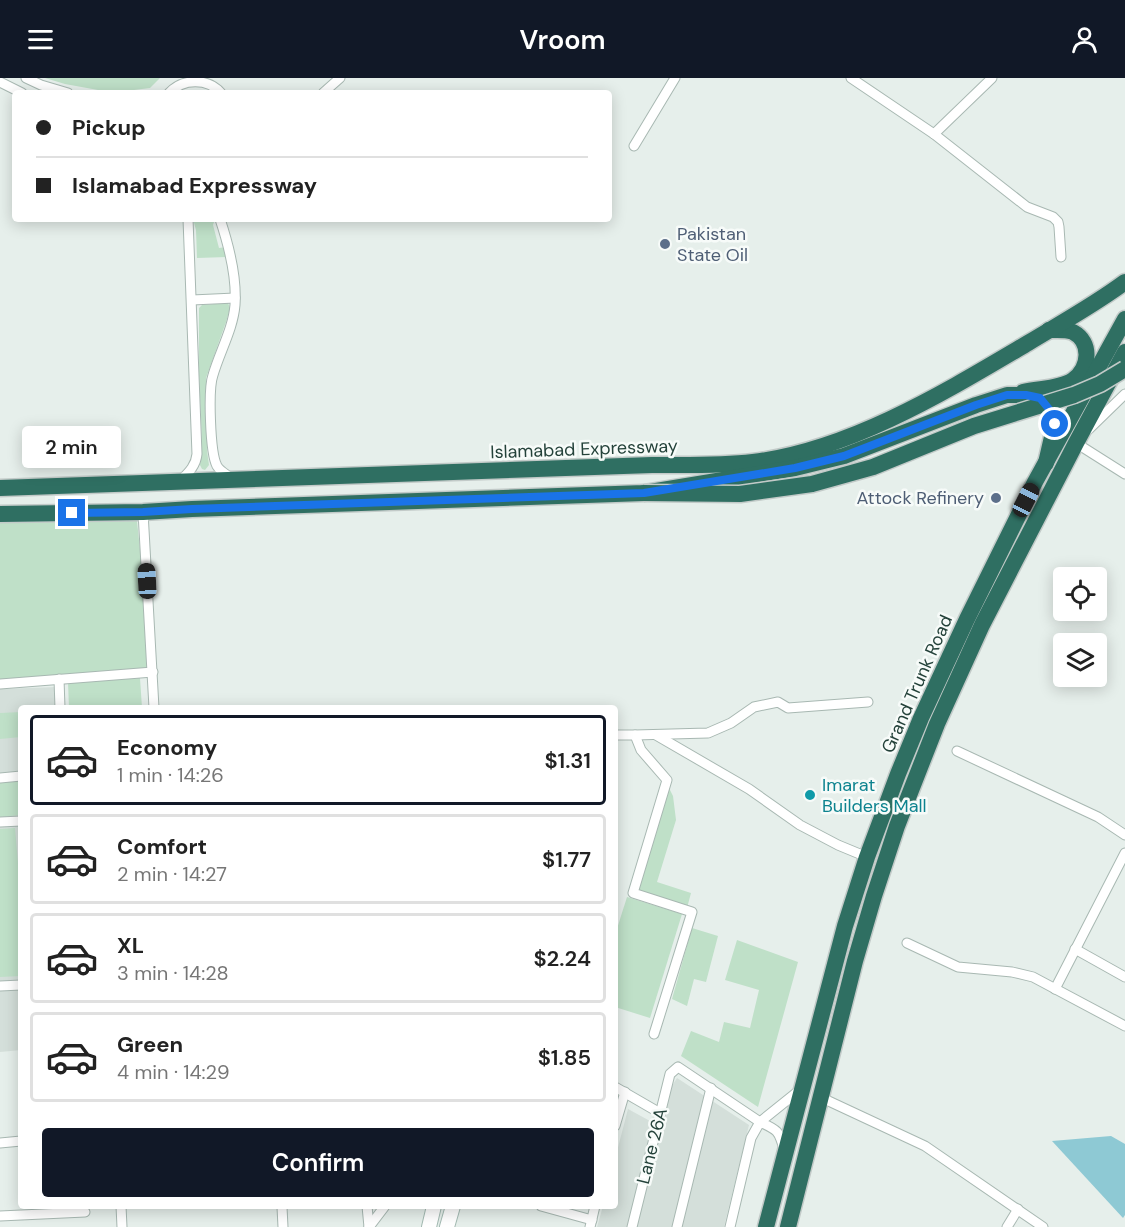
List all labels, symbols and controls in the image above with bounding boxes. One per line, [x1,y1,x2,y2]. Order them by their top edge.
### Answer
text: Vroom [519,22,606,57]
icon: menu [24,23,57,56]
icon: person [1068,23,1101,56]
text: Pickup [72,113,146,142]
text: Islamabad Expressway [72,171,317,200]
place label: Pakistan State Oil [677,222,748,267]
marker: Pakistan State Oil [658,237,672,251]
route start [1041,410,1068,437]
callout: 2 min [22,426,122,468]
text: 2 min [45,434,98,460]
street label: Islamabad Expressway [490,434,678,464]
car [1010,480,1042,520]
place label: Attock Refinery [856,486,984,510]
marker: Attock Refinery [989,491,1003,505]
route end [58,499,85,526]
car [137,563,157,599]
map controls [1053,567,1107,687]
button: locate [1053,567,1107,621]
street label: Grand Trunk Road [876,611,958,757]
button: layers [1053,633,1107,687]
icon: car [45,733,99,787]
text: Economy [117,733,217,762]
text: $1.31 [544,746,591,775]
text: 1 min · 14:26 [117,762,224,788]
place label: Imarat Builders Mall [822,773,926,818]
marker: Imarat Builders Mall [803,788,817,802]
icon: car [45,832,99,886]
text: Comfort [117,832,207,861]
text: $1.77 [542,845,591,874]
text: 2 min · 14:27 [117,861,227,887]
icon: car [45,931,99,985]
text: XL [117,931,144,960]
text: $2.24 [533,944,591,973]
text: 3 min · 14:28 [117,960,229,986]
icon: car [45,1030,99,1084]
text: Green [117,1030,183,1059]
text: $1.85 [538,1043,591,1072]
text: 4 min · 14:29 [117,1059,229,1085]
street label: Lane 26A [631,1105,673,1187]
button: Confirm [42,1128,594,1197]

